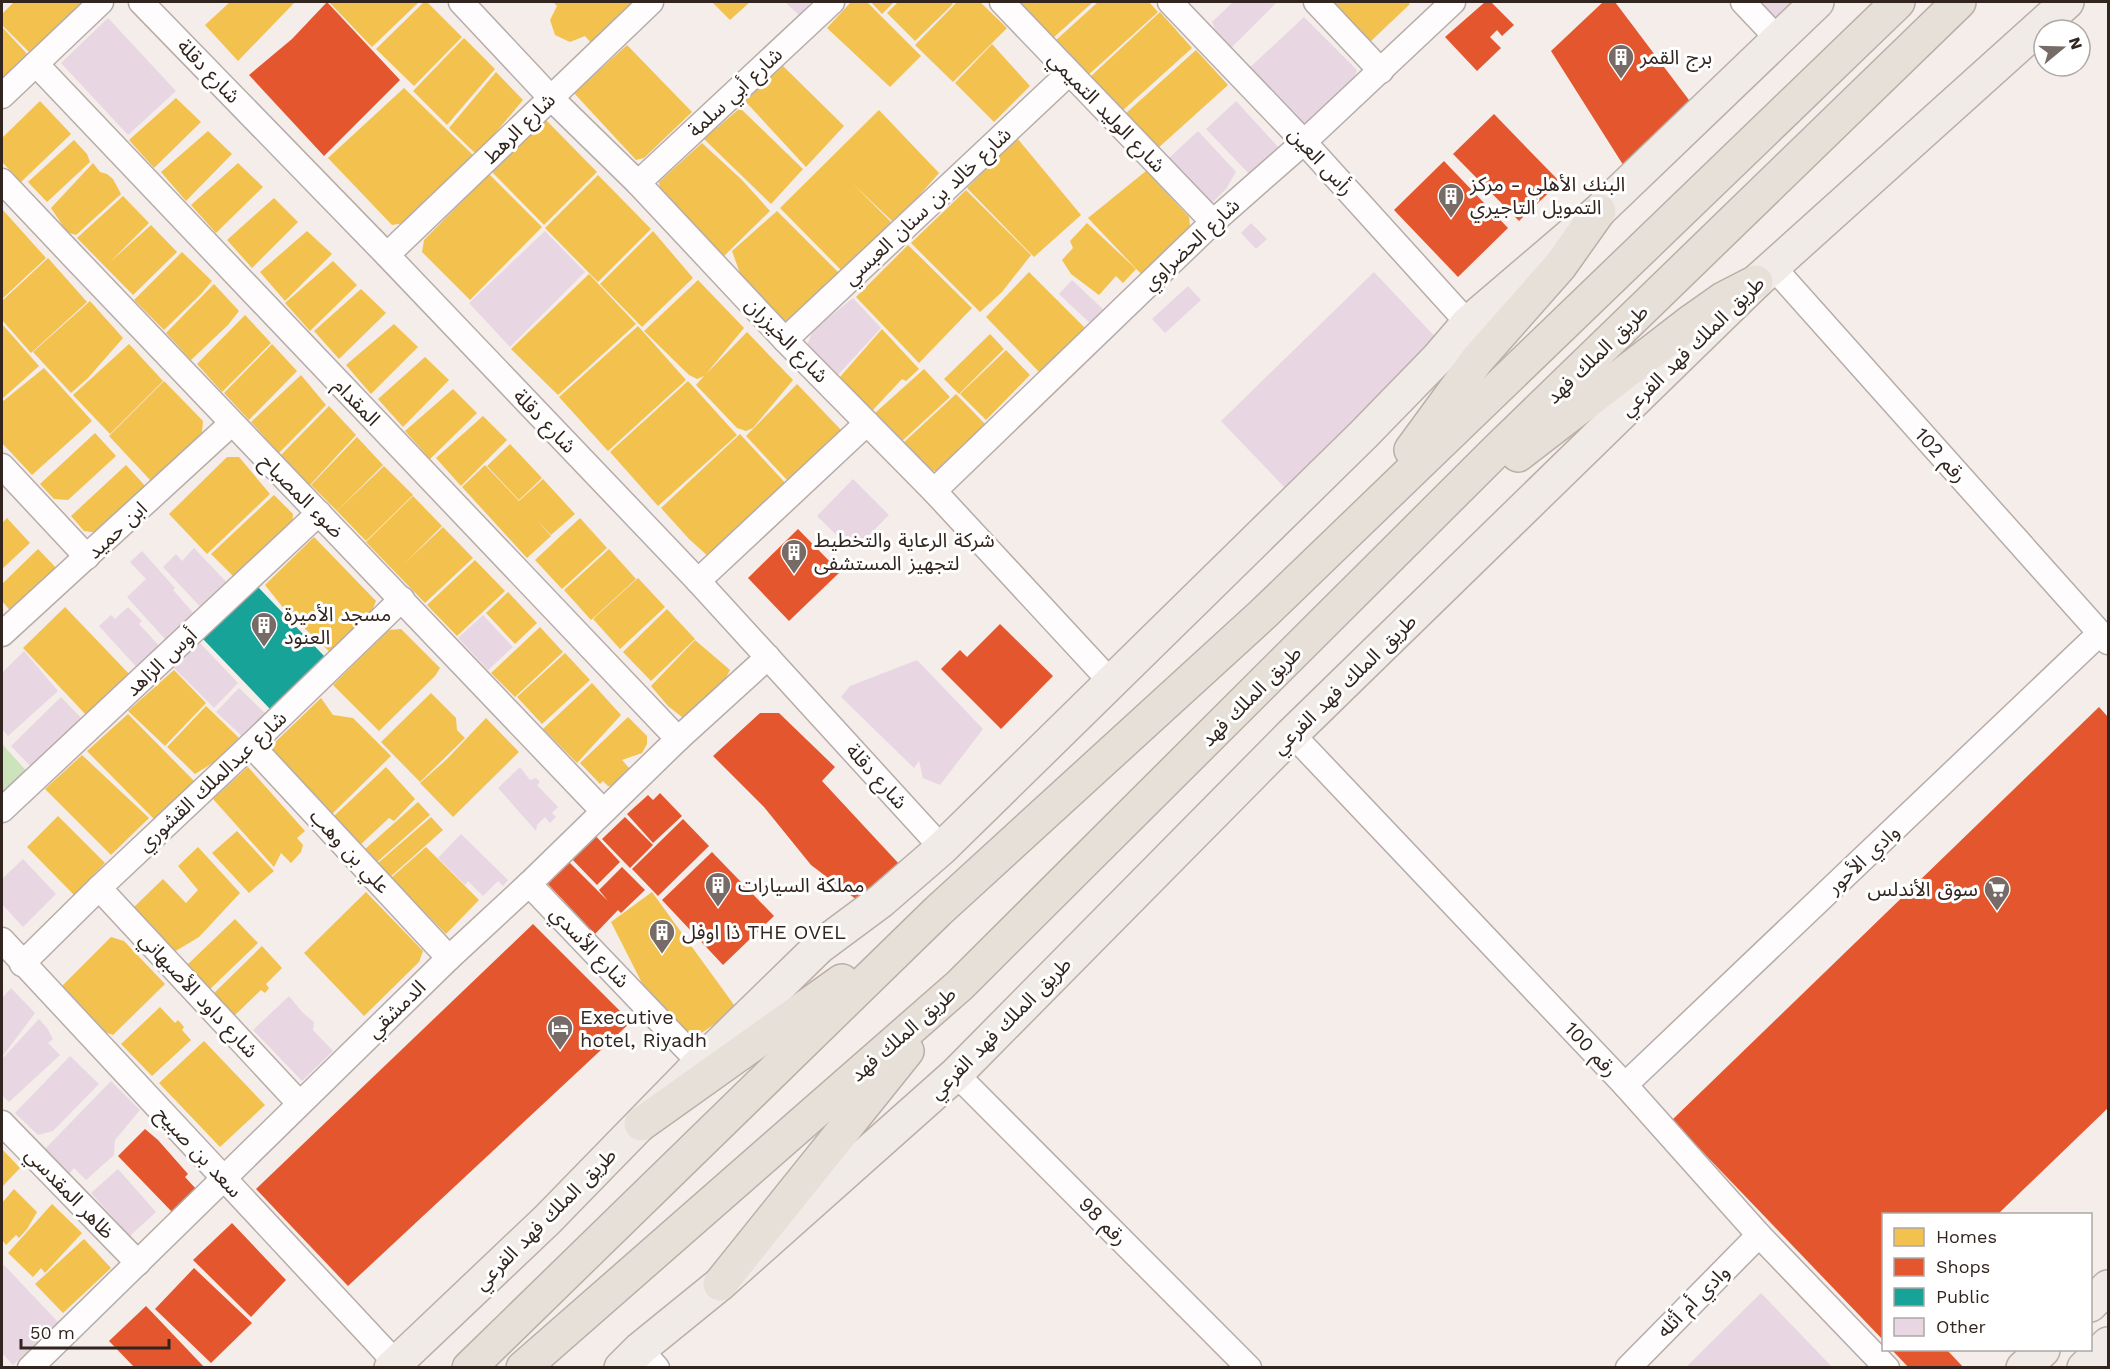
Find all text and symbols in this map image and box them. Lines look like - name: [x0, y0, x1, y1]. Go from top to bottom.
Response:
- north arrow: [2032, 18, 2092, 78]
- street label: شارع دقلة: [170, 34, 245, 110]
- text: N: [2065, 35, 2087, 52]
- street label: شارع أبي سلمة: [683, 42, 790, 144]
- building icon: برج القمر: [1606, 42, 1636, 80]
- place label: برج القمر: [1639, 45, 1712, 72]
- street label: شارع الوليد التميمي: [1041, 47, 1171, 180]
- street label: شارع الرهط: [478, 88, 562, 170]
- street label: شارع خالد بن سنان العبسي: [838, 122, 1018, 293]
- street label: رأس العين: [1283, 122, 1359, 200]
- place label: البنك الأهلي - مركز التمويل التاجيري: [1469, 172, 1625, 223]
- building icon: البنك الأهلي - مركز التمويل التاجيري: [1436, 181, 1466, 219]
- street label: شارع الحضراوي: [1138, 193, 1247, 298]
- street label: طريق الملك فهد الفرعي: [1615, 271, 1772, 424]
- street label: شارع الخيزران: [738, 292, 834, 390]
- street label: طريق الملك فهد: [1541, 299, 1654, 409]
- street label: المقدام: [327, 373, 385, 433]
- street label: شارع دقلة: [506, 384, 581, 460]
- street label: رقم 102: [1908, 423, 1972, 489]
- street label: ضوء المصباح: [253, 449, 349, 545]
- street label: ابن حميد: [82, 496, 152, 564]
- place label: شركة الرعاية والتخطيط لتجهيز المستشفى: [814, 528, 995, 575]
- building icon: شركة الرعاية والتخطيط لتجهيز المستشفى: [779, 537, 809, 575]
- place label: مسجد الأميرة العنود: [284, 602, 391, 649]
- street label: طريق الملك فهد الفرعي: [1267, 609, 1424, 762]
- building icon: مسجد الأميرة العنود: [249, 610, 279, 648]
- street label: أوس الزاهد: [120, 623, 202, 701]
- street label: طريق الملك فهد: [1196, 641, 1307, 752]
- street label: شارع عبدالملك القشوري: [133, 706, 294, 859]
- street label: شارع دقلة: [839, 738, 913, 816]
- street label: علي بن وهب: [302, 804, 395, 901]
- street label: وادي الأحور: [1821, 819, 1907, 902]
- building icon: مملكة السيارات: [703, 870, 733, 908]
- place label: مملكة السيارات: [738, 873, 864, 897]
- supermarket icon: سوق الأندلس: [1982, 874, 2012, 912]
- place label: سوق الأندلس: [1868, 877, 1978, 901]
- street label: شارع الأسدي: [543, 901, 635, 995]
- building icon: ذا اوفل THE OVEL: [647, 917, 677, 955]
- place label: ذا اوفل THE OVEL: [682, 920, 846, 944]
- street label: شارع داود الأصبهاني: [132, 927, 263, 1065]
- street label: طريق الملك فهد الفرعي: [924, 952, 1079, 1107]
- street label: الدمشقي: [362, 975, 433, 1046]
- street label: طريق الملك فهد: [845, 982, 961, 1087]
- place label: Executive hotel, Riyadh: [580, 1005, 707, 1052]
- hotel icon: Executive hotel, Riyadh: [545, 1013, 575, 1051]
- street label: رقم 100: [1557, 1017, 1622, 1084]
- street label: سعد بن صبيح: [149, 1101, 247, 1205]
- street label: ظاهر المقدسي: [18, 1142, 120, 1246]
- street label: طريق الملك فهد الفرعي: [469, 1143, 624, 1298]
- street label: رقم 98: [1072, 1192, 1132, 1252]
- legend: [1882, 1213, 2092, 1351]
- text: Homes: [1936, 1226, 1997, 1247]
- text: Shops: [1936, 1256, 1990, 1277]
- street label: وادي أم أثله: [1652, 1260, 1737, 1345]
- text: Public: [1936, 1286, 1990, 1307]
- scale bar: [21, 1312, 170, 1350]
- text: Other: [1936, 1316, 1986, 1337]
- text: 50 m: [30, 1322, 75, 1343]

